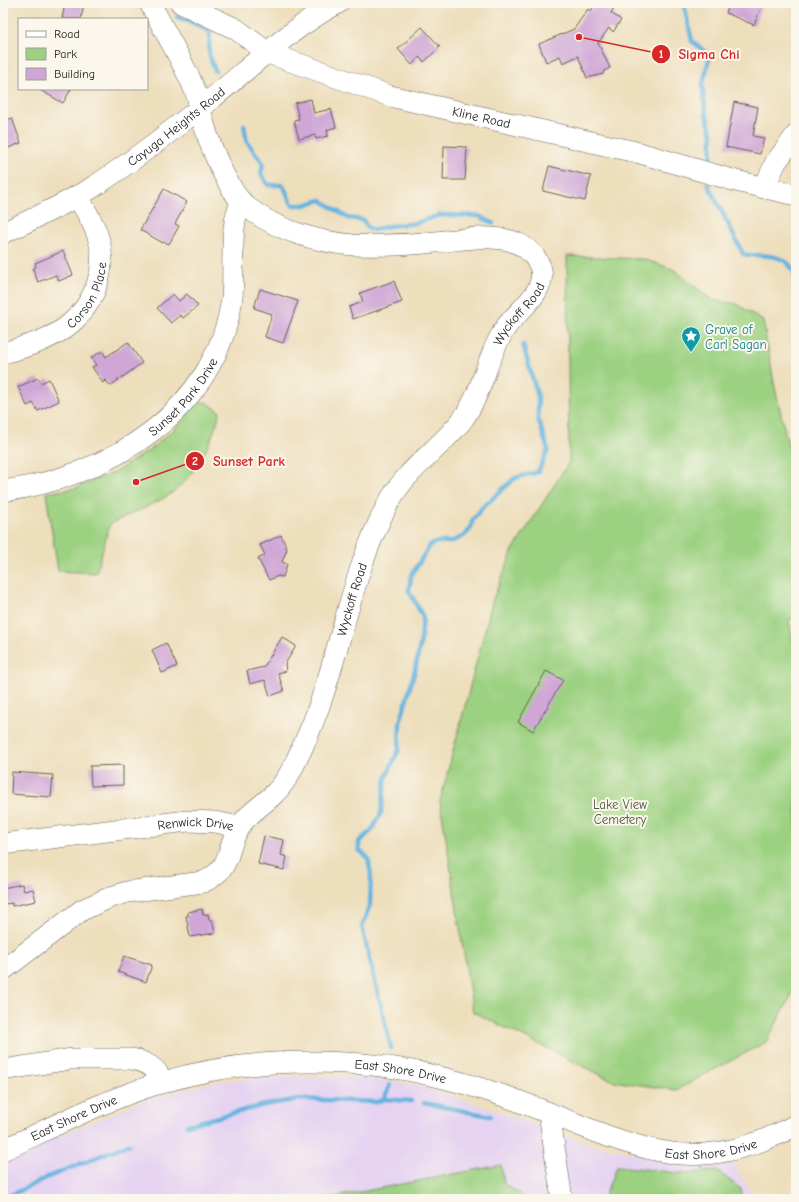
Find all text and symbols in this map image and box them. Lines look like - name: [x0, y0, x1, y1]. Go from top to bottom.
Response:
- legend: [18, 18, 148, 90]
- text: Road: [54, 27, 80, 41]
- callout: Sigma Chi: [651, 41, 748, 67]
- text: Sigma Chi: [678, 46, 740, 63]
- text: Park: [54, 47, 77, 61]
- text: 1: [659, 47, 664, 61]
- text: Building: [54, 67, 95, 81]
- street label: Cayuga Heights Road: [124, 84, 228, 169]
- street label: Kline Road: [451, 103, 512, 131]
- street label: Corson Place: [63, 261, 109, 331]
- street label: Wyckoff Road: [490, 280, 547, 348]
- place label: Grave of Carl Sagan: [705, 322, 767, 352]
- place icon: Grave of Carl Sagan: [680, 325, 702, 353]
- street label: Sunset Park Drive: [145, 355, 220, 439]
- callout: Sunset Park: [185, 448, 293, 474]
- text: Sunset Park: [213, 453, 285, 470]
- text: 2: [192, 454, 198, 468]
- street label: Wyckoff Road: [333, 561, 370, 638]
- park label: Lake View Cemetery: [593, 797, 647, 827]
- street label: Renwick Drive: [156, 813, 236, 833]
- street label: East Shore Drive: [354, 1056, 448, 1086]
- street label: East Shore Drive: [28, 1091, 120, 1143]
- street label: East Shore Drive: [664, 1135, 759, 1162]

